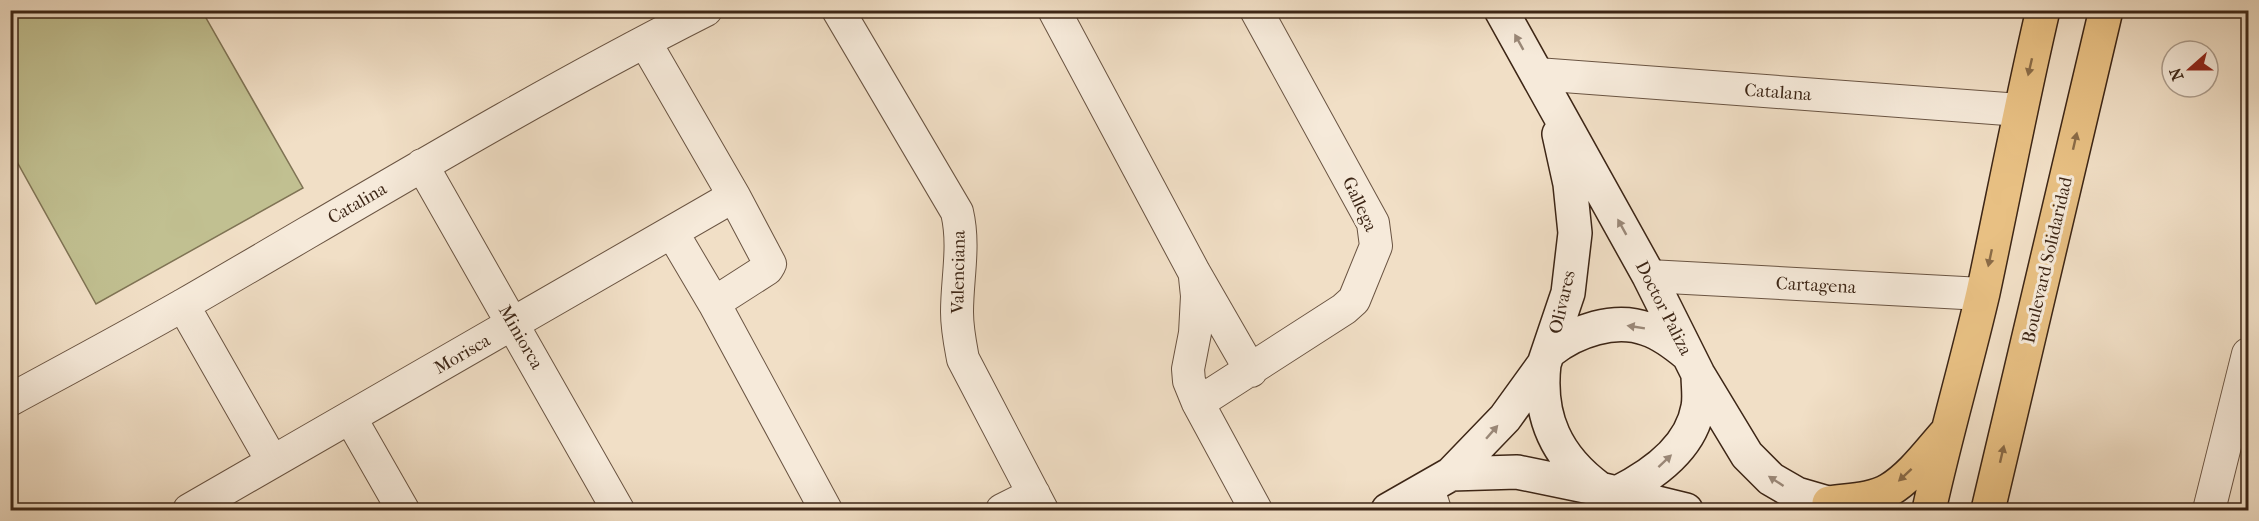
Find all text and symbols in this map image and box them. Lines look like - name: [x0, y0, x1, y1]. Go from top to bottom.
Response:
- one-way arrow: [1514, 34, 1524, 51]
- north arrow: [2160, 39, 2220, 99]
- one-way arrow: [2024, 58, 2034, 77]
- text: N: [2165, 64, 2188, 83]
- street label: Catalana: [1744, 80, 1813, 105]
- one-way arrow: [2071, 132, 2081, 150]
- street label: Gallega: [1338, 174, 1382, 235]
- street label: Boulevard Solidaridad: [2018, 175, 2077, 345]
- street label: Catalina: [324, 178, 391, 229]
- one-way arrow: [1617, 218, 1627, 235]
- street label: Valenciana: [947, 229, 970, 315]
- one-way arrow: [1984, 249, 1994, 268]
- street label: Doctor Paliza: [1631, 257, 1697, 360]
- street label: Olivares: [1545, 268, 1580, 336]
- street label: Cartagena: [1775, 273, 1857, 298]
- street label: Miniorca: [494, 302, 548, 374]
- one-way arrow: [1627, 322, 1646, 331]
- street label: Morisca: [431, 330, 495, 379]
- one-way arrow: [1485, 425, 1498, 440]
- one-way arrow: [1997, 444, 2007, 463]
- one-way arrow: [1657, 455, 1672, 468]
- one-way arrow: [1899, 468, 1913, 482]
- one-way arrow: [1768, 476, 1784, 487]

